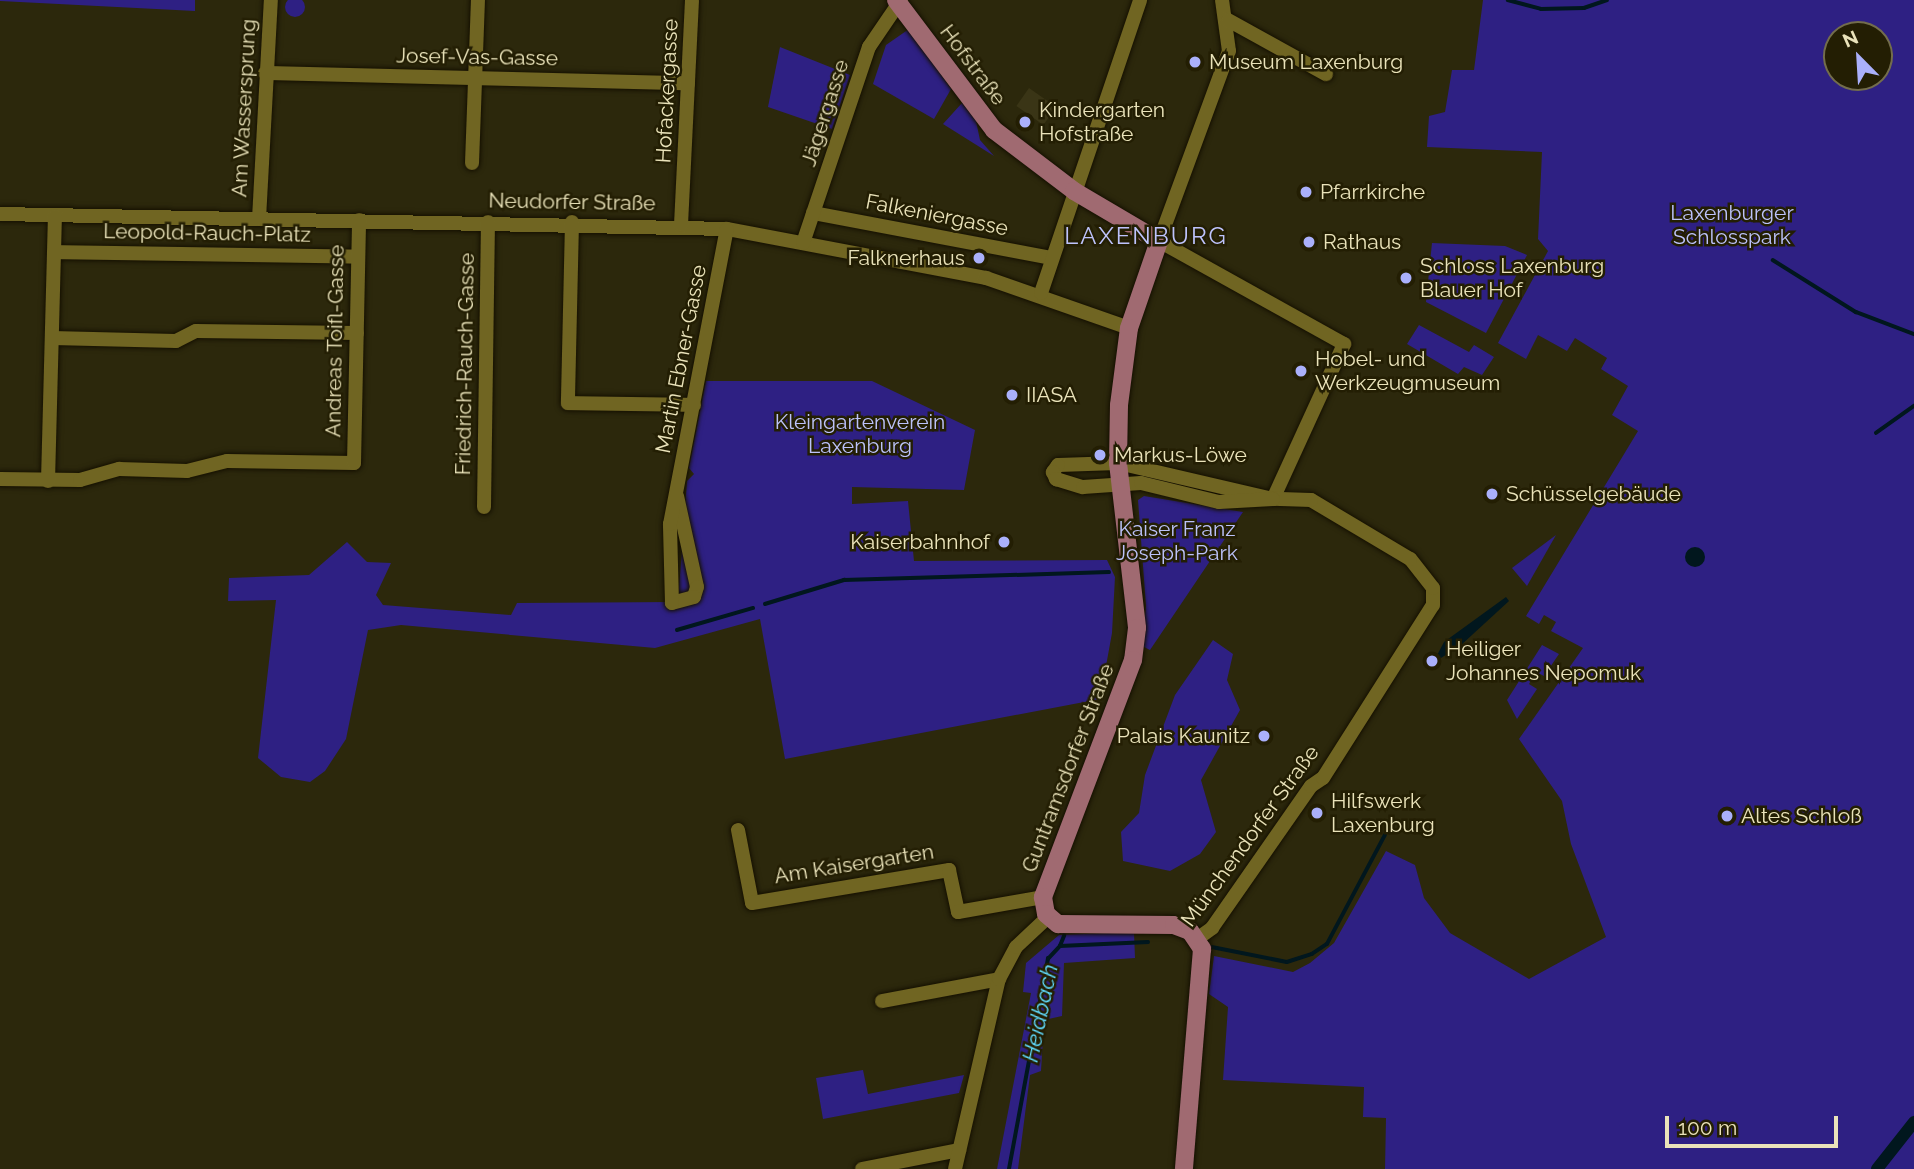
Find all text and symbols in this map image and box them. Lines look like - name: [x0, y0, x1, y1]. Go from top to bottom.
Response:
- street label: Am Wassersprung: [227, 18, 261, 198]
- street label: Hofackergasse: [651, 18, 683, 164]
- street label: Hofstraße: [935, 20, 1011, 110]
- north arrow: [1823, 21, 1893, 91]
- text: N: [1839, 26, 1861, 52]
- street label: Josef-Vas-Gasse: [396, 43, 558, 71]
- place label: Museum Laxenburg: [1209, 49, 1403, 75]
- marker: Museum Laxenburg: [1187, 54, 1203, 70]
- street label: Jägergasse: [796, 56, 854, 170]
- place label: Kindergarten Hofstraße: [1039, 97, 1165, 147]
- marker: Kindergarten Hofstraße: [1017, 114, 1033, 130]
- place label: Pfarrkirche: [1320, 179, 1425, 205]
- marker: Pfarrkirche: [1298, 184, 1314, 200]
- street label: Neudorfer Straße: [488, 188, 656, 216]
- street label: Falkeniergasse: [864, 189, 1010, 241]
- park label: Laxenburger Schlosspark: [1670, 200, 1794, 250]
- street label: Leopold-Rauch-Platz: [103, 219, 311, 247]
- district label: LAXENBURG: [1065, 222, 1227, 250]
- place label: Rathaus: [1323, 229, 1401, 255]
- marker: Rathaus: [1301, 234, 1317, 250]
- street label: Andreas Toifl-Gasse: [321, 244, 349, 438]
- place label: Falknerhaus: [847, 245, 965, 271]
- marker: Falknerhaus: [971, 250, 987, 266]
- street label: Friedrich-Rauch-Gasse: [450, 252, 480, 476]
- place label: Schloss Laxenburg Blauer Hof: [1420, 253, 1604, 303]
- street label: Martin Ebner-Gasse: [650, 263, 712, 455]
- marker: Schloss Laxenburg Blauer Hof: [1398, 270, 1414, 286]
- place label: Hobel- und Werkzeugmuseum: [1315, 346, 1500, 396]
- marker: Hobel- und Werkzeugmuseum: [1293, 363, 1309, 379]
- place label: IIASA: [1026, 382, 1077, 408]
- marker: IIASA: [1004, 387, 1020, 403]
- park label: Kleingartenverein Laxenburg: [775, 409, 945, 459]
- place label: Markus-Löwe: [1114, 442, 1247, 468]
- marker: Markus-Löwe: [1092, 447, 1108, 463]
- place label: Schüsselgebäude: [1506, 481, 1681, 507]
- marker: Schüsselgebäude: [1484, 486, 1500, 502]
- park label: Kaiser Franz Joseph-Park: [1116, 516, 1238, 566]
- place label: Kaiserbahnhof: [850, 529, 990, 555]
- marker: Kaiserbahnhof: [996, 534, 1012, 550]
- place label: Heiliger Johannes Nepomuk: [1446, 636, 1641, 686]
- marker: Heiliger Johannes Nepomuk: [1424, 653, 1440, 669]
- street label: Guntramsdorfer Straße: [1017, 660, 1119, 876]
- place label: Palais Kaunitz: [1117, 723, 1250, 749]
- marker: Palais Kaunitz: [1256, 728, 1272, 744]
- street label: Münchendorfer Straße: [1176, 740, 1324, 932]
- place label: Hilfswerk Laxenburg: [1331, 788, 1435, 838]
- place label: Altes Schloß: [1741, 803, 1862, 829]
- marker: Hilfswerk Laxenburg: [1309, 805, 1325, 821]
- marker: Altes Schloß: [1719, 808, 1735, 824]
- street label: Am Kaisergarten: [772, 839, 936, 889]
- water label: Heidbach: [1016, 962, 1064, 1064]
- scale bar: [1669, 1102, 1842, 1146]
- text: 100 m: [1678, 1115, 1737, 1140]

